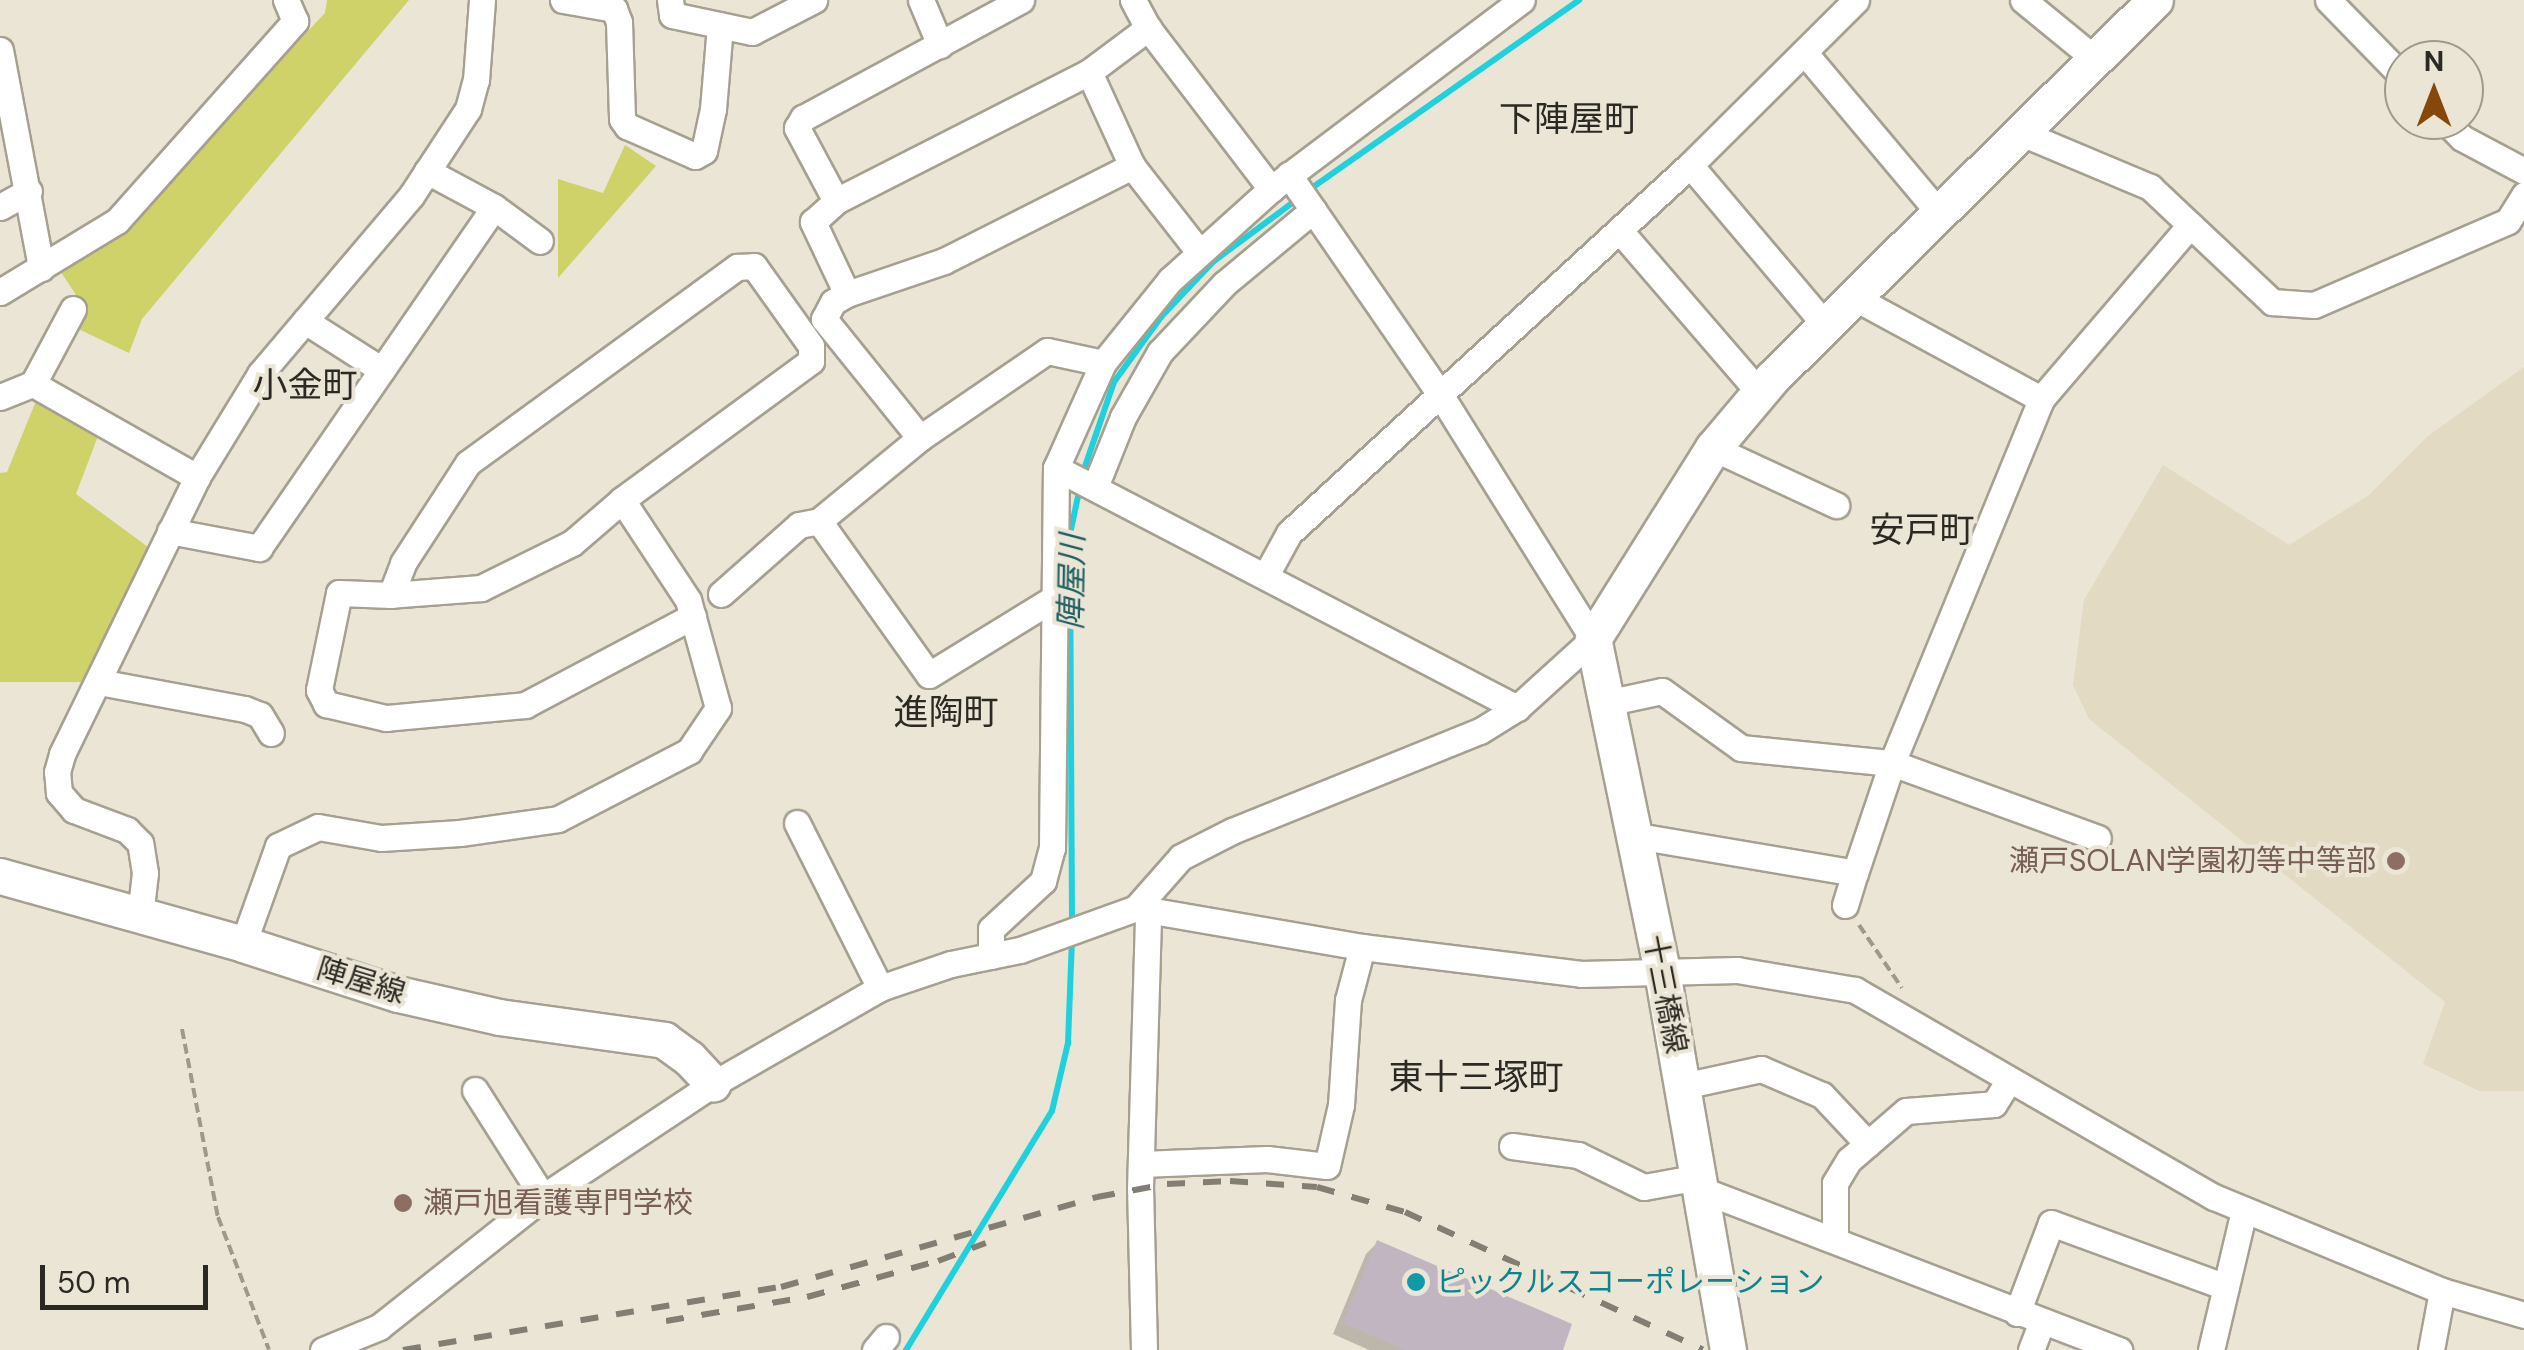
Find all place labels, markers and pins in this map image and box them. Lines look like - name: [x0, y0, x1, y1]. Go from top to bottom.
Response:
- place label: 瀬戸SOLAN学園初等中等部: [2009, 843, 2376, 879]
- marker: 瀬戸SOLAN学園初等中等部: [2385, 850, 2407, 872]
- place label: 瀬戸旭看護専門学校: [423, 1185, 693, 1221]
- marker: 瀬戸旭看護専門学校: [392, 1192, 414, 1214]
- place label: ピックルスコーポレーション: [1436, 1264, 1826, 1300]
- marker: ピックルスコーポレーション: [1405, 1271, 1427, 1293]

